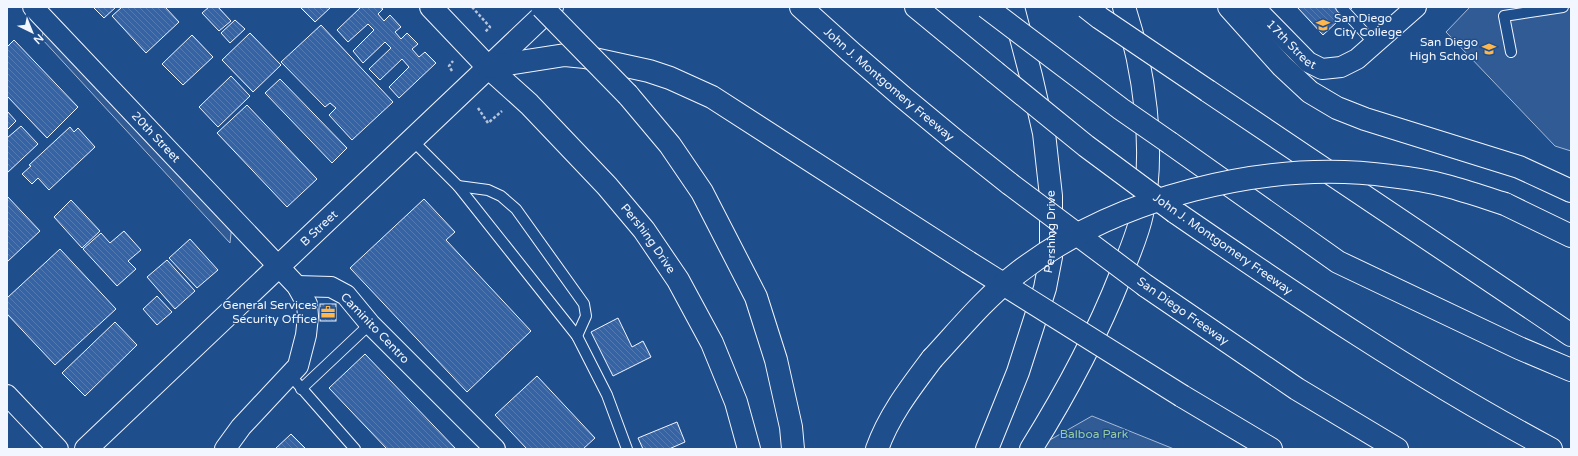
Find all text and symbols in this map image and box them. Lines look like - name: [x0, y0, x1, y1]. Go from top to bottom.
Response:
- place label: San Diego City College: [1334, 11, 1402, 39]
- north arrow: [12, 12, 52, 52]
- street label: 17th Street: [1264, 17, 1319, 72]
- school or university icon: San Diego City College: [1315, 17, 1331, 33]
- street label: John J. Montgomery Freeway: [821, 24, 957, 144]
- text: N: [31, 31, 46, 47]
- place label: San Diego High School: [1409, 35, 1478, 63]
- school or university icon: San Diego High School: [1481, 41, 1497, 57]
- street label: 20th Street: [129, 109, 184, 166]
- street label: Pershing Drive: [1041, 189, 1058, 274]
- street label: John J. Montgomery Freeway: [1151, 190, 1296, 298]
- street label: Pershing Drive: [618, 201, 678, 276]
- street label: B Street: [297, 207, 341, 249]
- street label: San Diego Freeway: [1134, 274, 1232, 348]
- street label: Caminito Centro: [338, 290, 412, 366]
- place label: General Services Security Office: [223, 298, 317, 326]
- office icon: General Services Security Office: [320, 304, 336, 320]
- park label: Balboa Park: [1060, 427, 1129, 441]

